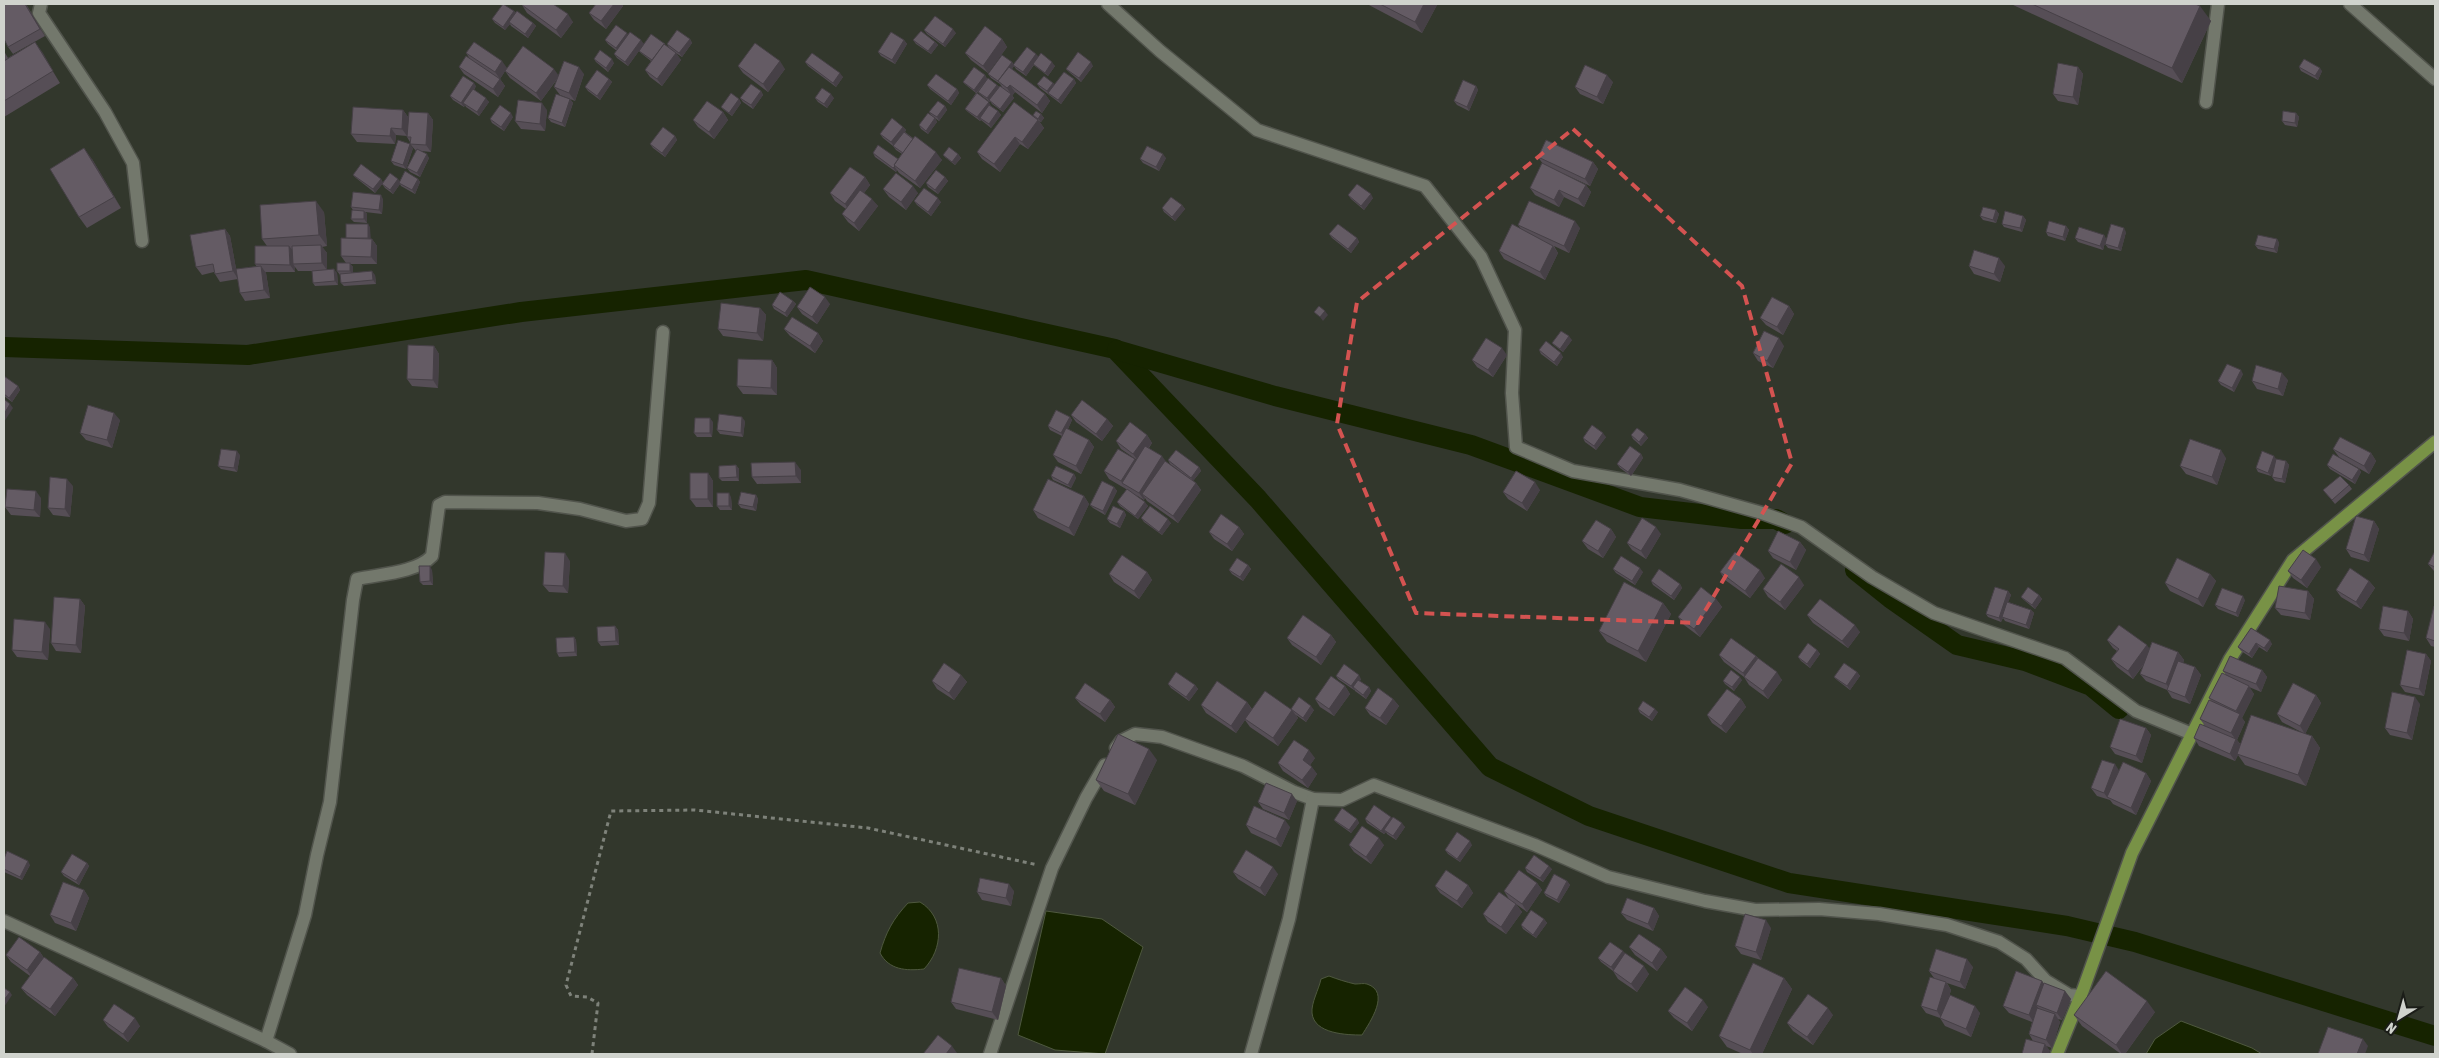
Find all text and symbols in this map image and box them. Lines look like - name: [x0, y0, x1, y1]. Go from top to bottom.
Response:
- north arrow: [2374, 993, 2424, 1043]
- text: N: [2383, 1020, 2399, 1037]

